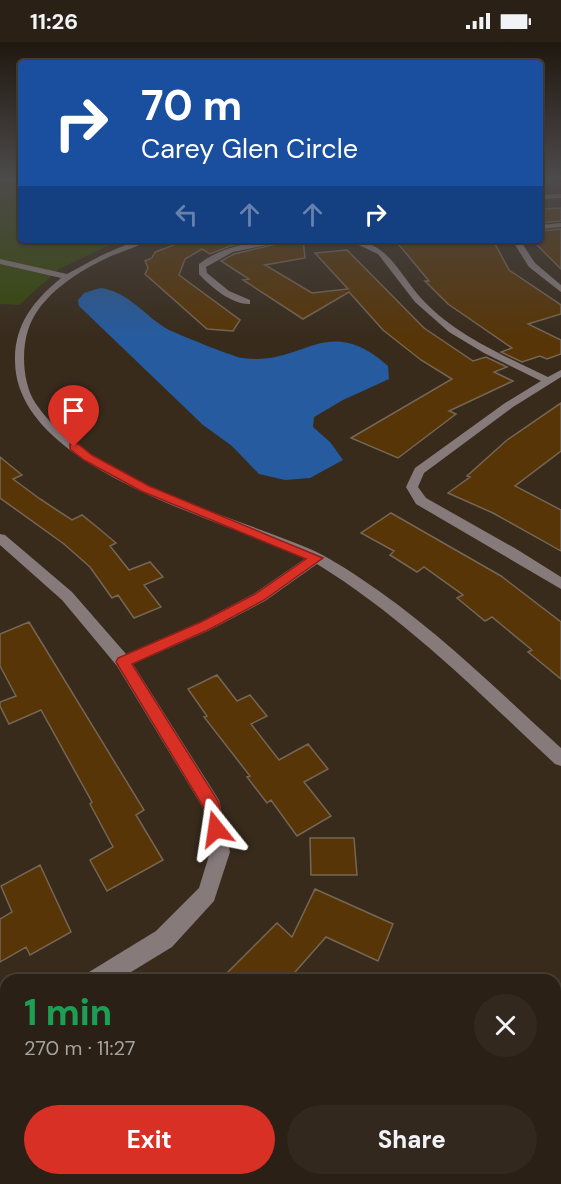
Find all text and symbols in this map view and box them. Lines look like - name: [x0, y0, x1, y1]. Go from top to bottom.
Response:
- text: 11:26: [30, 7, 78, 36]
- text: 70 m: [141, 78, 242, 133]
- icon: right: [42, 84, 120, 162]
- text: Carey Glen Circle: [141, 131, 358, 166]
- icon: left: [170, 198, 203, 231]
- icon: ahead: [233, 198, 266, 231]
- icon: ahead: [296, 198, 329, 231]
- icon: right: [359, 198, 392, 231]
- pin: [48, 385, 99, 447]
- icon: arrive: [57, 394, 90, 427]
- position arrow: [184, 797, 248, 861]
- text: 1 min: [24, 989, 112, 1036]
- button: close: [474, 994, 537, 1057]
- text: 270 m · 11:27: [24, 1035, 135, 1061]
- button: Exit: [24, 1105, 275, 1174]
- button: Share: [287, 1105, 537, 1174]

